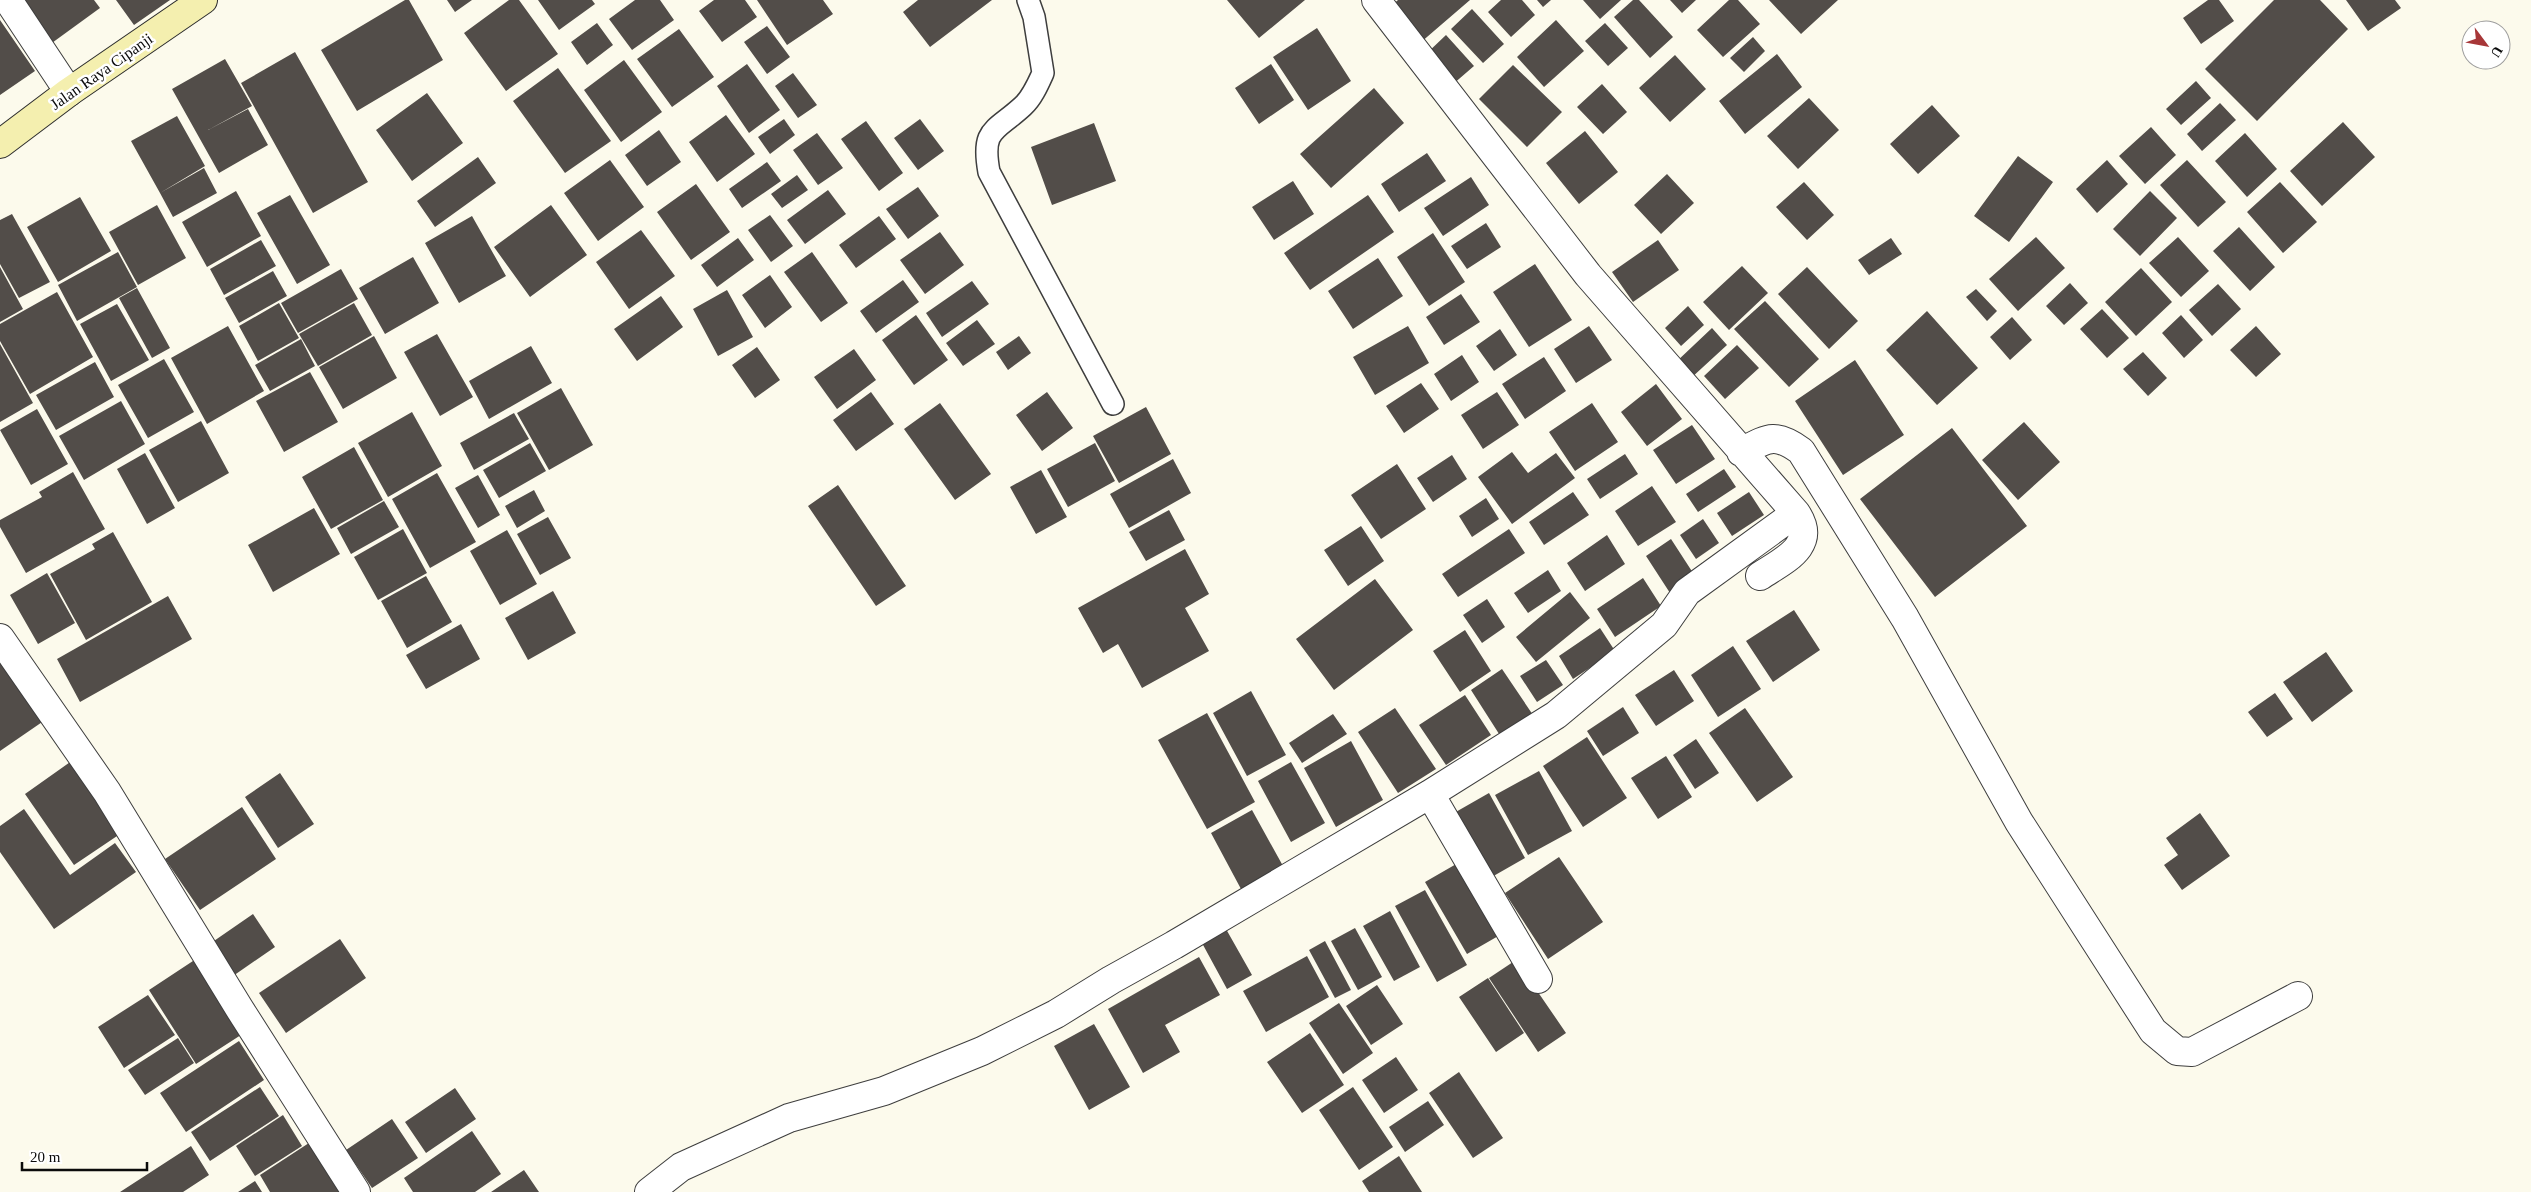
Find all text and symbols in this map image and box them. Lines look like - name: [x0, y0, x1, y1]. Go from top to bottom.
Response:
- north arrow: [2461, 20, 2511, 70]
- street label: Jalan Raya Cipanji: [47, 29, 157, 114]
- text: U: [2488, 43, 2506, 60]
- scale bar: [22, 1140, 148, 1172]
- text: 20 m: [30, 1149, 61, 1165]

